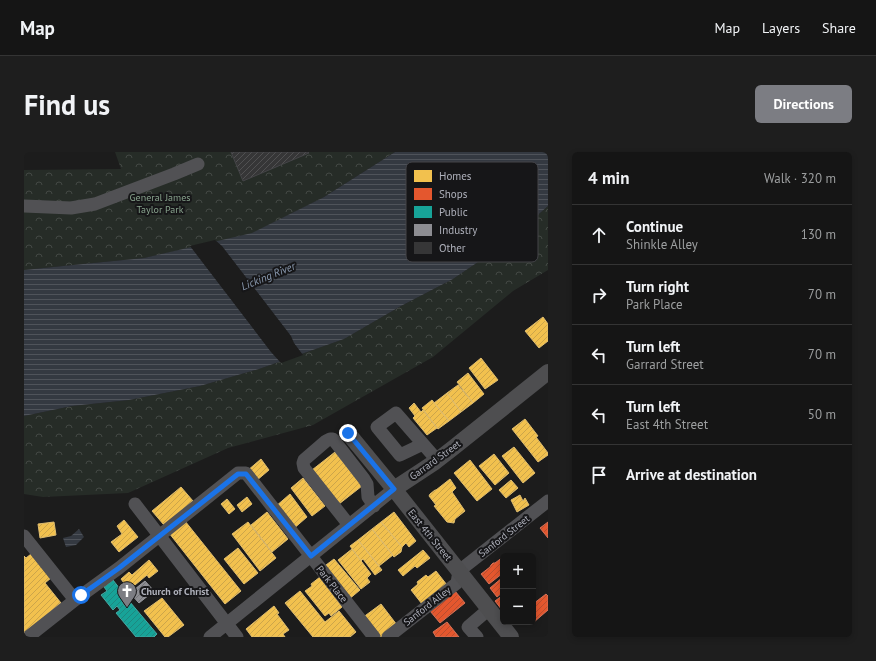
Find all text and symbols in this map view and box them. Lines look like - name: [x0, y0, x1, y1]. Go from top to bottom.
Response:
- text: Map: [20, 16, 55, 40]
- text: Map: [714, 19, 740, 37]
- text: Layers: [762, 19, 800, 37]
- text: Share: [822, 19, 856, 37]
- button: Directions: [755, 85, 852, 123]
- text: Find us: [24, 86, 110, 123]
- legend: [406, 162, 538, 262]
- text: 4 min: [588, 167, 629, 189]
- text: Homes: [439, 169, 472, 183]
- text: Walk · 320 m: [764, 170, 836, 187]
- text: Shops: [439, 187, 468, 201]
- park label: General James Taylor Park: [130, 191, 190, 216]
- text: Public: [439, 205, 468, 219]
- text: Continue: [626, 217, 683, 236]
- text: Industry: [439, 223, 478, 237]
- icon: ahead: [588, 224, 610, 246]
- text: 130 m: [801, 226, 836, 243]
- text: Shinkle Alley: [626, 236, 698, 253]
- text: Other: [439, 241, 466, 255]
- water label: Licking River: [239, 258, 298, 293]
- text: Turn right: [626, 277, 689, 296]
- icon: right: [588, 284, 610, 306]
- text: 70 m: [808, 286, 836, 303]
- text: Park Place: [626, 296, 683, 313]
- text: Turn left: [626, 337, 680, 356]
- icon: left: [588, 344, 610, 366]
- text: 70 m: [808, 346, 836, 363]
- text: Garrard Street: [626, 356, 704, 373]
- text: Turn left: [626, 397, 680, 416]
- icon: left: [588, 404, 610, 426]
- text: 50 m: [808, 406, 836, 423]
- text: East 4th Street: [626, 416, 708, 433]
- route end: [339, 424, 357, 442]
- street label: Garrard Street: [407, 437, 464, 483]
- icon: arrive: [588, 464, 610, 486]
- text: Arrive at destination: [626, 465, 757, 484]
- street label: East 4th Street: [405, 506, 455, 564]
- street label: Sanford Street: [476, 512, 533, 560]
- map controls: [500, 553, 536, 625]
- button: +: [500, 553, 536, 589]
- street label: Park Place: [313, 563, 351, 605]
- church icon: Church of Christ: [116, 580, 138, 608]
- street label: Sanford Alley: [401, 583, 454, 629]
- place label: Church of Christ: [141, 585, 210, 598]
- route start: [72, 586, 90, 604]
- button: −: [500, 589, 536, 625]

